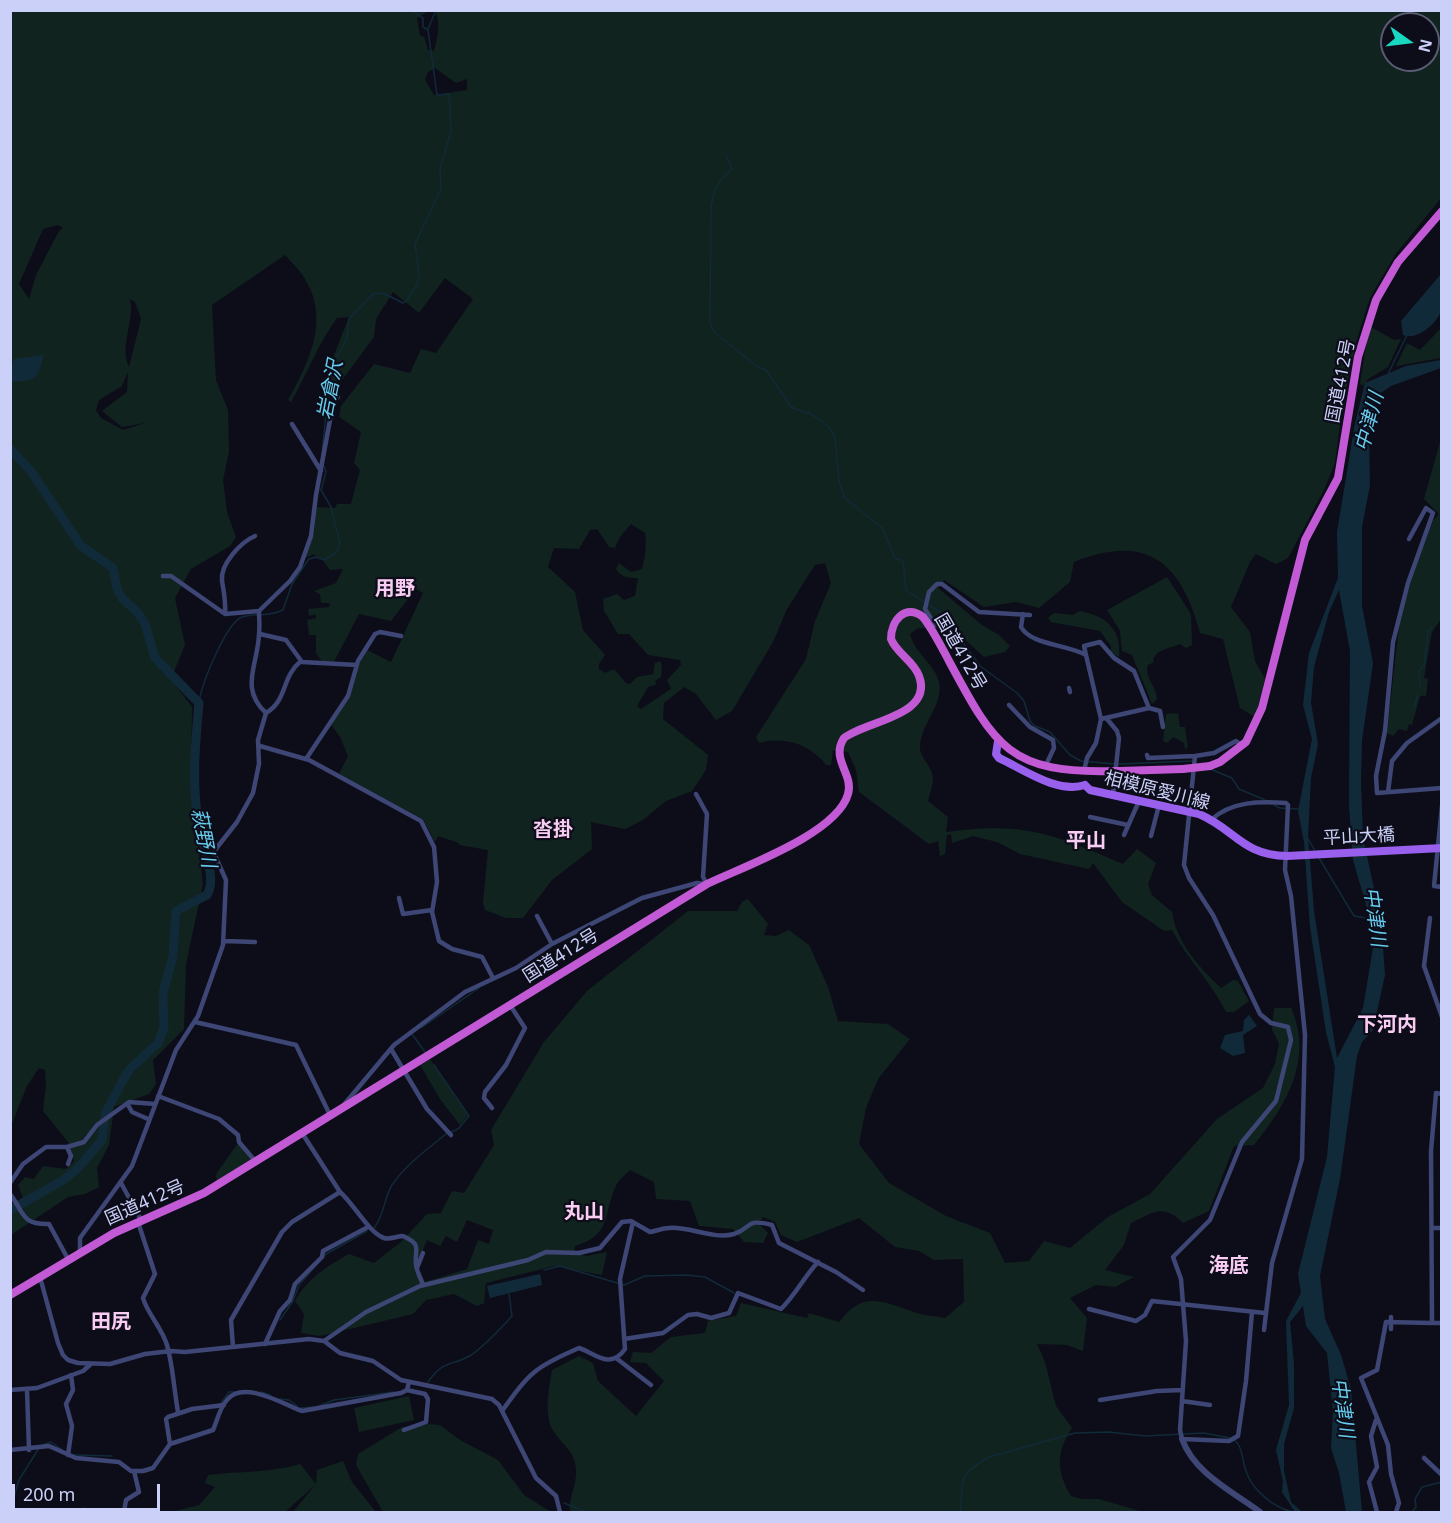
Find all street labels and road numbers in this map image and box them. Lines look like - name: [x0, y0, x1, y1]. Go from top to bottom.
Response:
- street label: 国道412号: [1322, 337, 1360, 425]
- street label: 国道412号: [929, 610, 991, 694]
- street label: 相模原愛川線: [1102, 767, 1212, 815]
- street label: 平山大橋: [1322, 824, 1396, 850]
- street label: 国道412号: [519, 924, 603, 988]
- street label: 国道412号: [102, 1176, 188, 1230]

